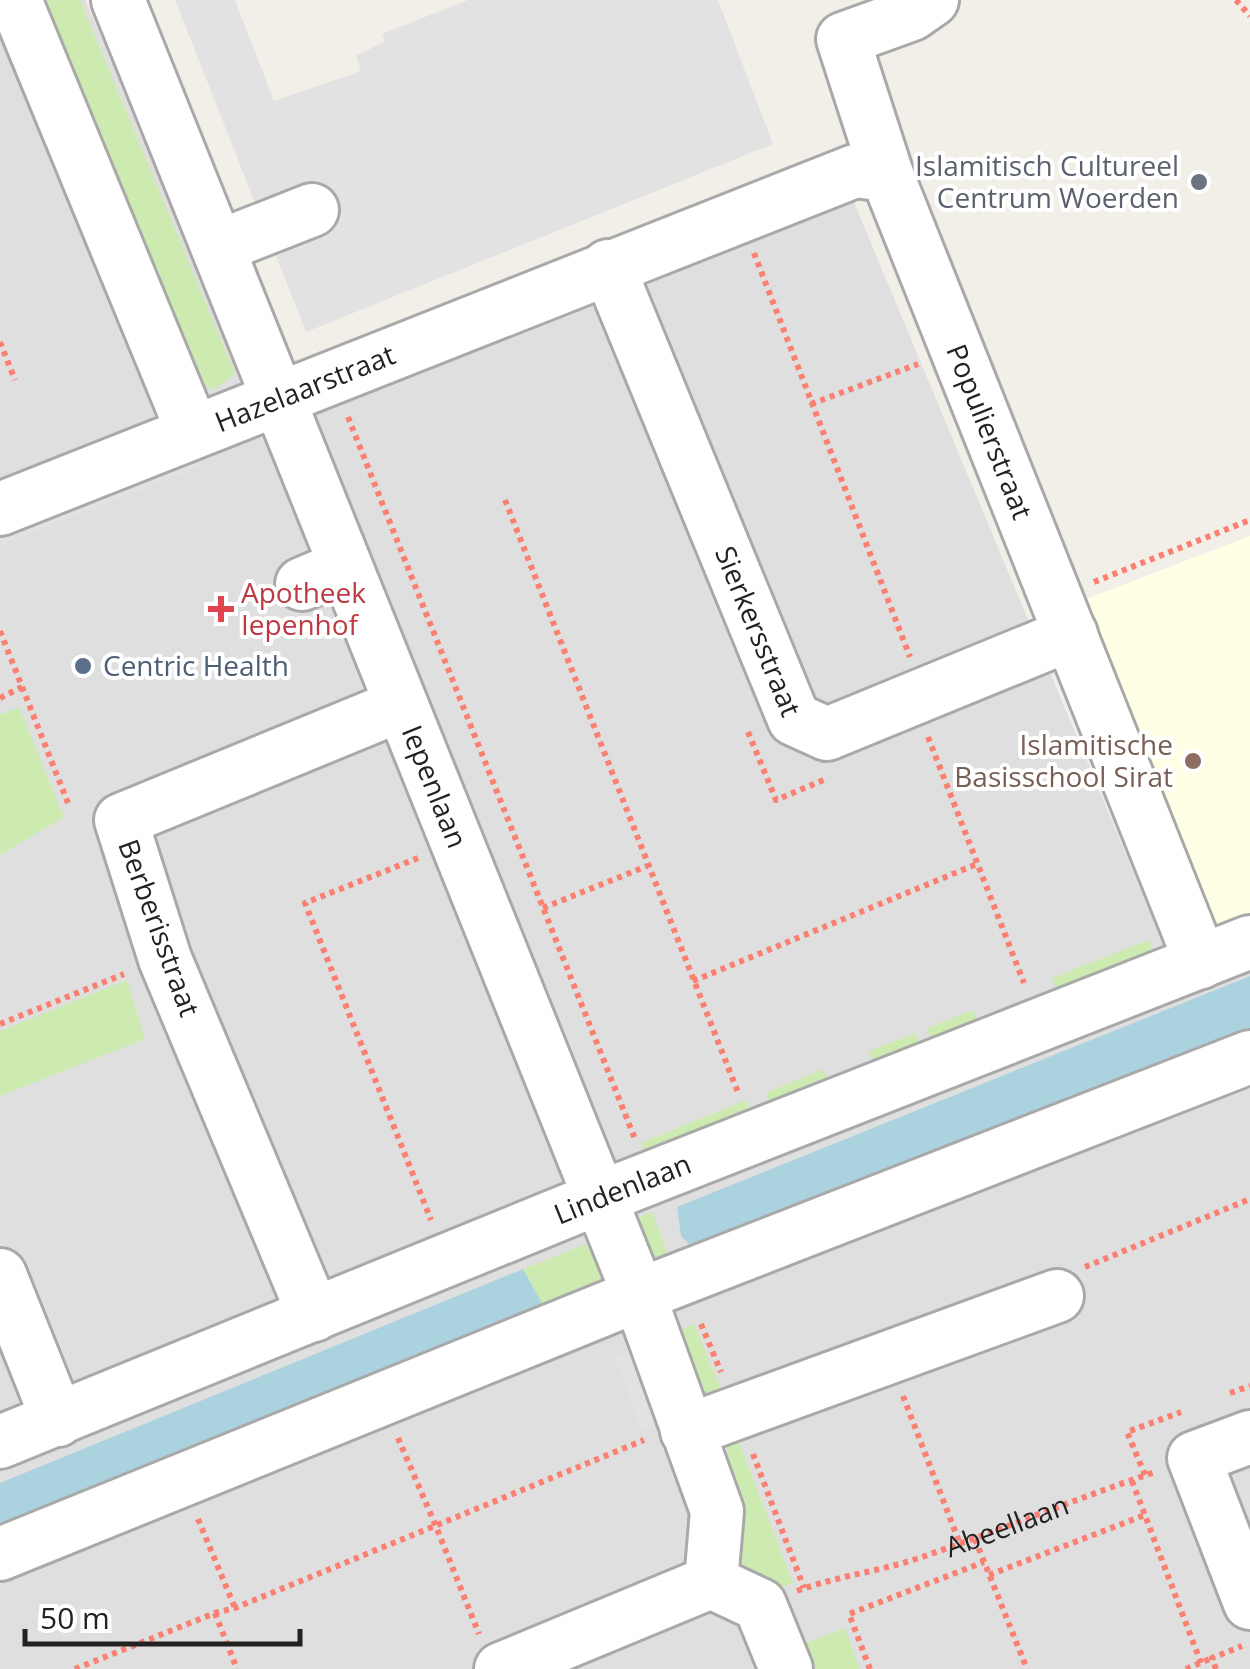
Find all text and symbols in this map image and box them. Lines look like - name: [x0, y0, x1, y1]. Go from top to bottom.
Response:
- place label: Islamitisch Cultureel Centrum Woerden: [915, 146, 1179, 216]
- marker: Islamitisch Cultureel Centrum Woerden: [1188, 171, 1210, 193]
- street label: Hazelaarstraat: [209, 335, 400, 440]
- street label: Populierstraat: [938, 338, 1042, 524]
- street label: Sierkersstraat: [707, 540, 811, 722]
- place label: Apotheek Iepenhof: [241, 573, 366, 643]
- marker: Apotheek Iepenhof: [210, 598, 232, 620]
- place label: Centric Health: [103, 646, 289, 684]
- marker: Centric Health: [72, 655, 94, 677]
- street label: Iepenlaan: [394, 719, 477, 853]
- place label: Islamitische Basisschool Sirat: [954, 725, 1173, 795]
- marker: Islamitische Basisschool Sirat: [1182, 750, 1204, 772]
- street label: Berberisstraat: [110, 834, 210, 1021]
- street label: Lindenlaan: [548, 1144, 696, 1232]
- street label: Abeellaan: [940, 1485, 1074, 1565]
- scale bar: [25, 1584, 300, 1646]
- text: 50 m: [40, 1597, 110, 1638]

